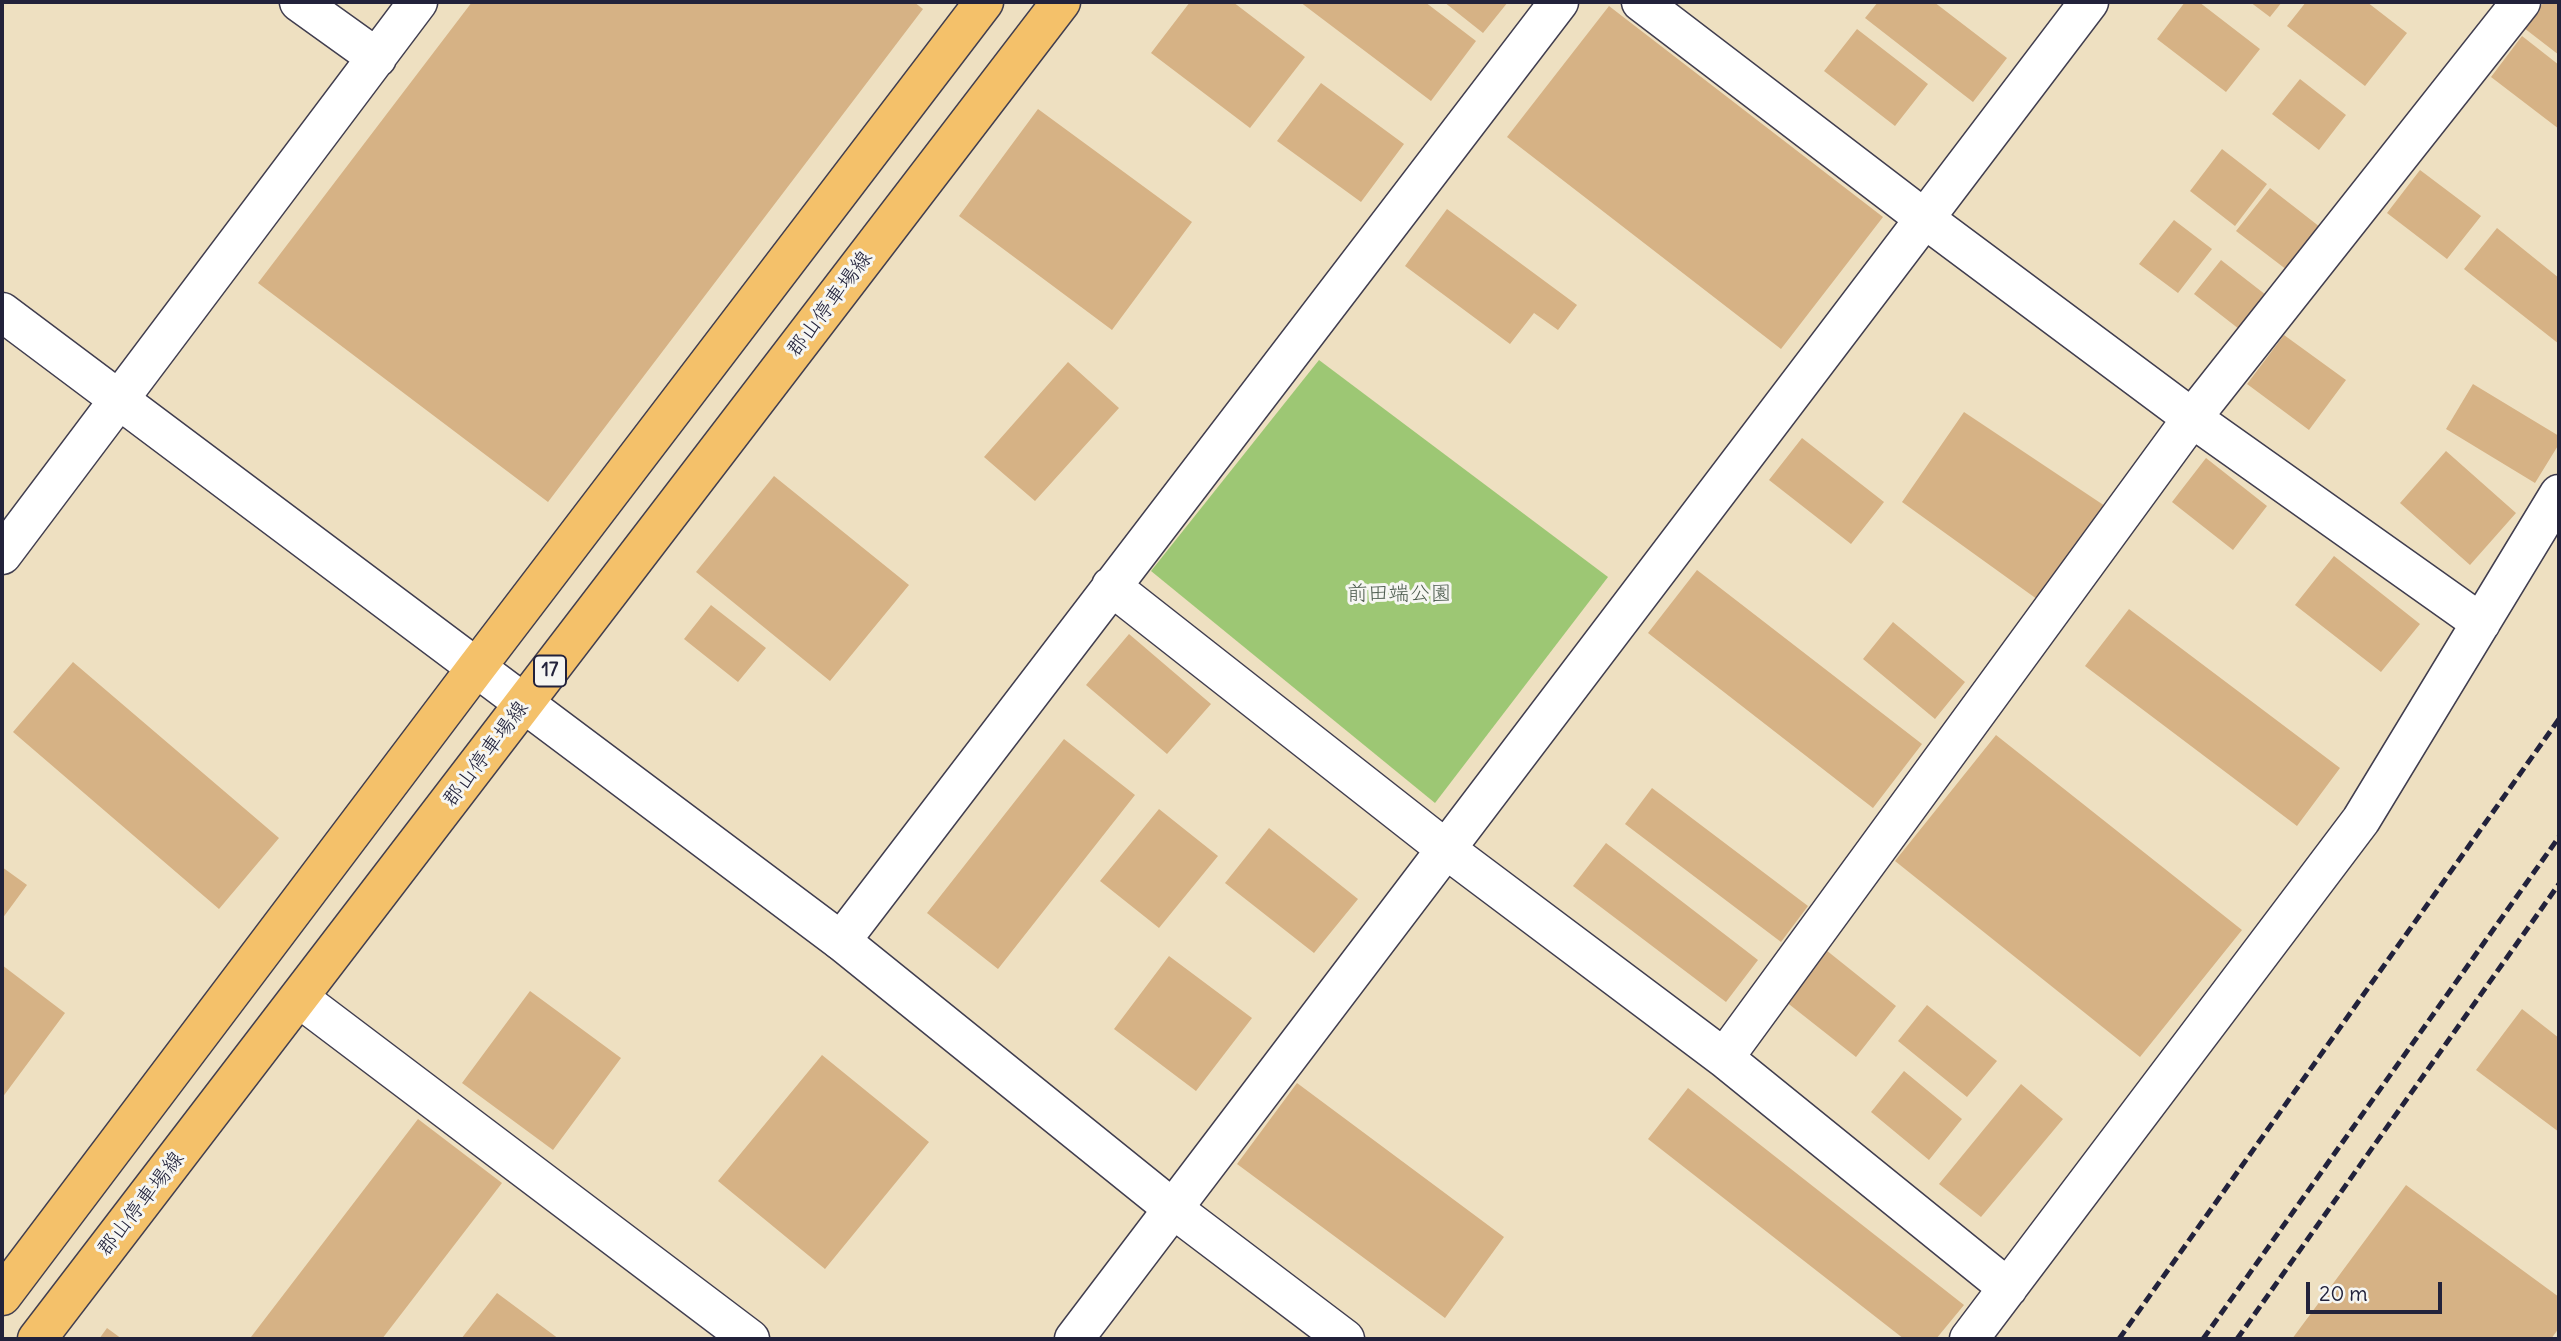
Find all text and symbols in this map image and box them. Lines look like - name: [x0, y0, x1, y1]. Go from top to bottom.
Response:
- street label: 郡山停車場線: [782, 246, 878, 362]
- park label: 前田端公園: [1347, 581, 1451, 607]
- road number: 17: [534, 656, 566, 686]
- street label: 郡山停車場線: [438, 696, 534, 812]
- street label: 郡山停車場線: [92, 1147, 190, 1261]
- scale bar: [2309, 1268, 2446, 1312]
- text: 20 m: [2319, 1280, 2368, 1307]

